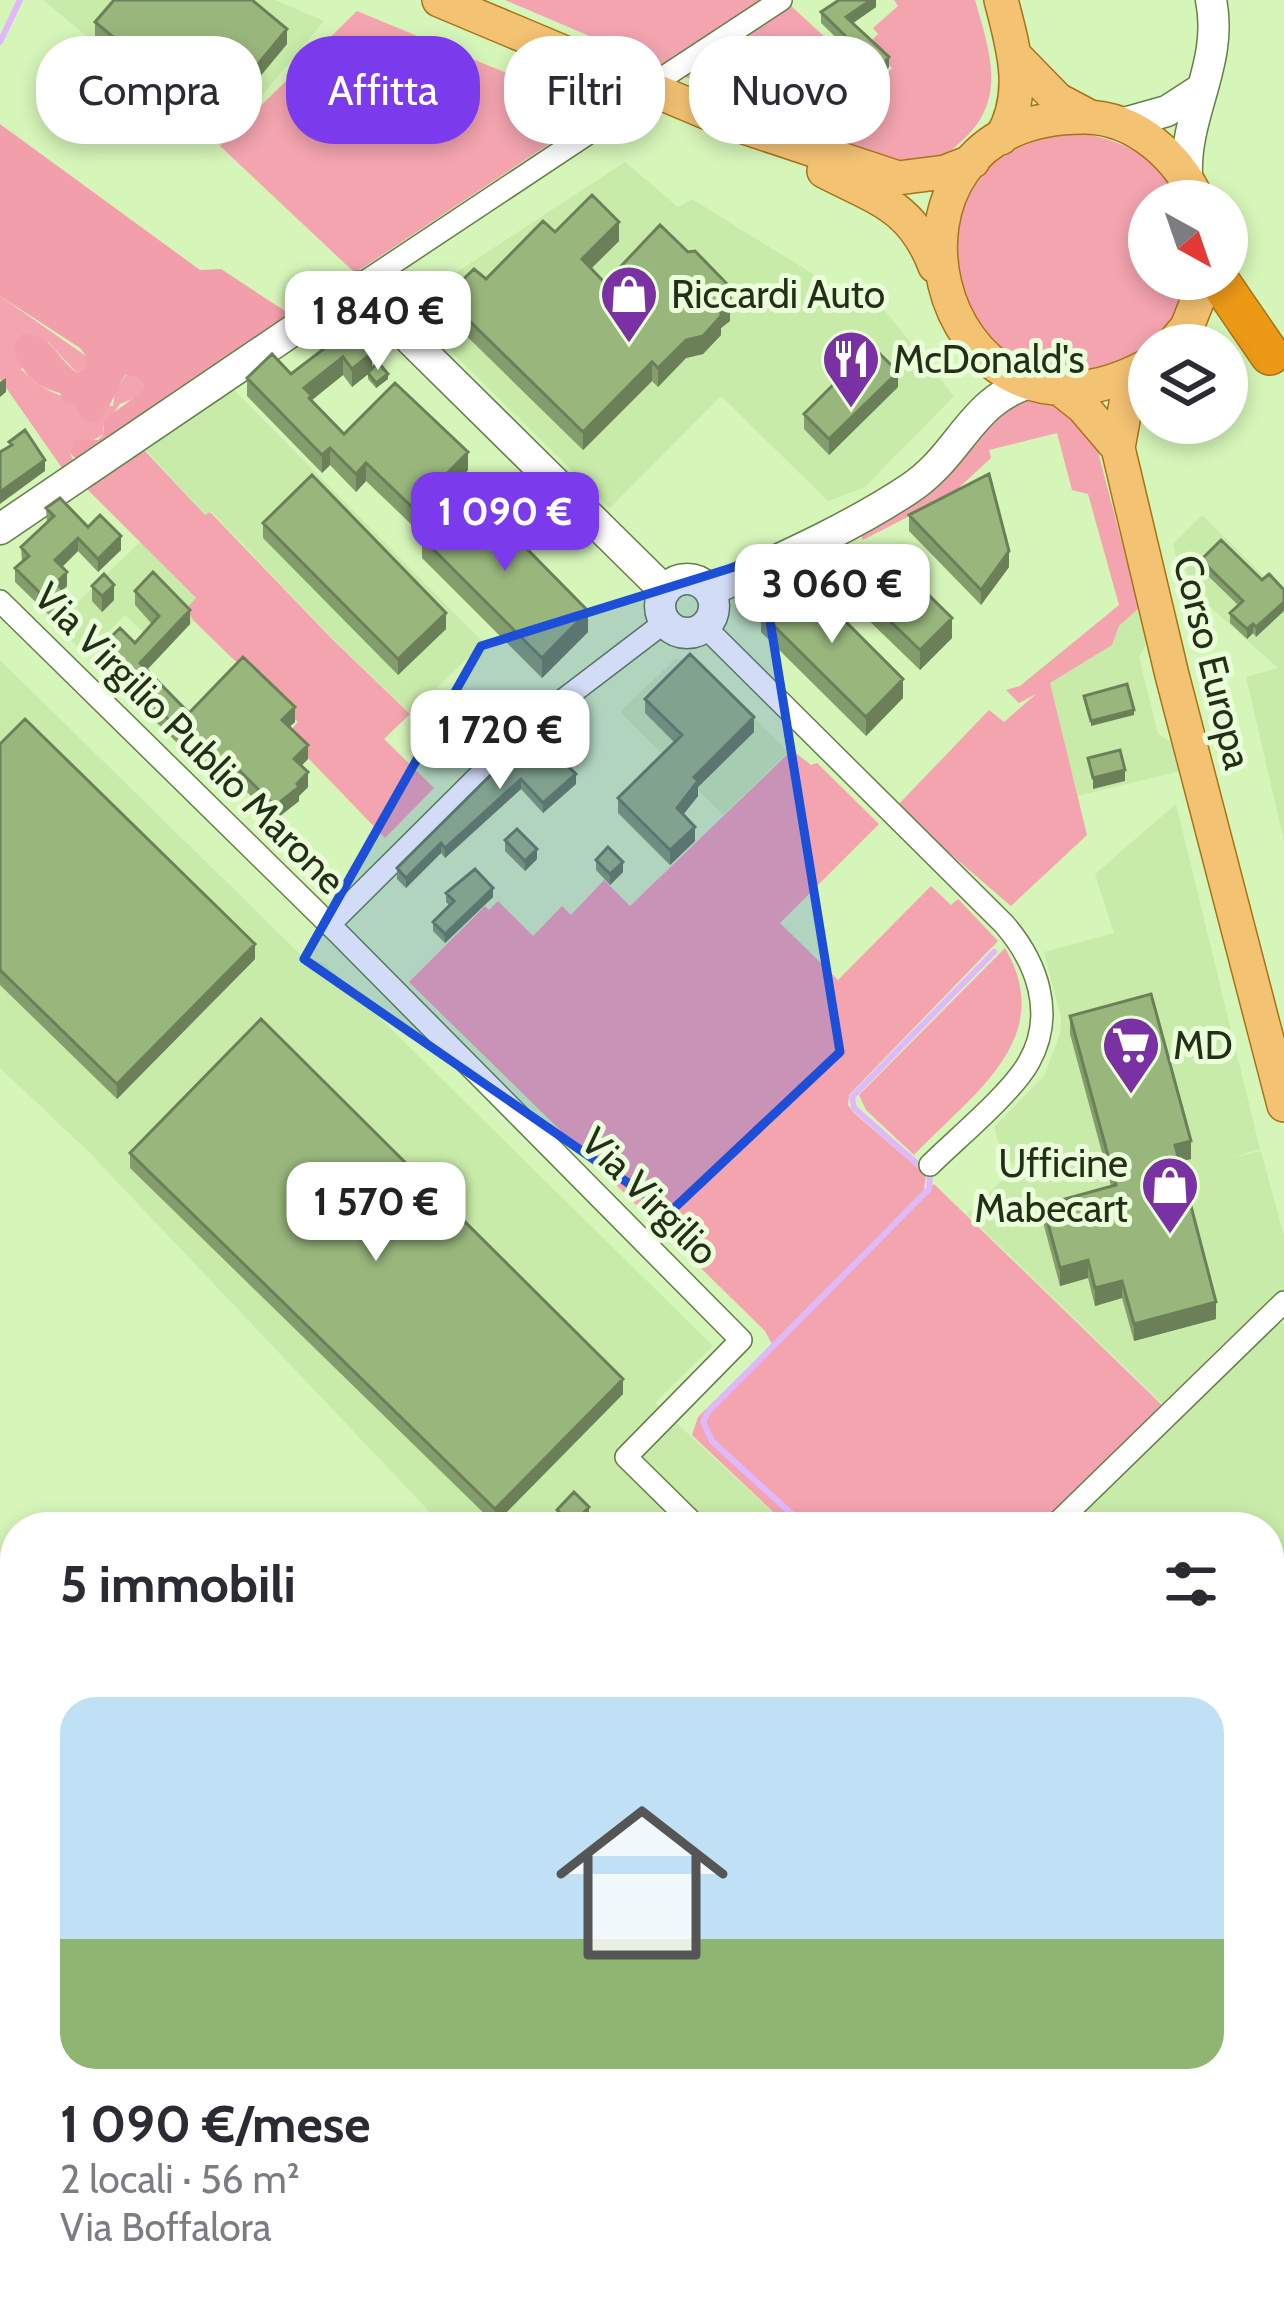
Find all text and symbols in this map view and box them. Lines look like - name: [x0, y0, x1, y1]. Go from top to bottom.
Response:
- chip: Compra: [36, 36, 262, 144]
- chip: Affitta: [286, 36, 480, 144]
- chip: Filtri: [504, 36, 665, 144]
- chip: Nuovo: [689, 36, 890, 144]
- north arrow: [1128, 180, 1248, 300]
- map controls: [1128, 180, 1248, 444]
- shop icon: Riccardi Auto: [598, 263, 660, 345]
- place label: Riccardi Auto: [671, 270, 885, 318]
- pin: 1 840 €: [267, 271, 489, 373]
- text: 1 840 €: [312, 286, 444, 334]
- button: layers: [1128, 324, 1248, 444]
- restaurant icon: McDonald's: [820, 328, 882, 410]
- place label: McDonald's: [893, 335, 1085, 383]
- pin: 1 090 €: [394, 472, 616, 574]
- text: 1 090 €: [438, 487, 572, 535]
- pin: 3 060 €: [721, 544, 943, 646]
- street label: Corso Europa: [1163, 550, 1263, 774]
- text: 3 060 €: [762, 559, 902, 607]
- street label: Via Virgilio Publio Marone: [24, 572, 356, 904]
- pin: 1 720 €: [389, 690, 611, 792]
- text: 1 720 €: [438, 705, 563, 753]
- supermarket icon: MD: [1100, 1014, 1162, 1096]
- place label: MD: [1173, 1021, 1233, 1069]
- street label: Via Virgilio: [571, 1117, 729, 1275]
- place label: Ufficine Mabecart: [974, 1139, 1128, 1232]
- shop icon: Ufficine Mabecart: [1139, 1154, 1201, 1236]
- pin: 1 570 €: [265, 1162, 487, 1264]
- text: 1 570 €: [314, 1177, 438, 1225]
- icon: filters: [1158, 1551, 1224, 1617]
- text: 5 immobili: [60, 1553, 296, 1615]
- icon: home: [534, 1775, 750, 1991]
- text: 1 090 €/mese: [60, 2093, 371, 2155]
- text: 2 locali · 56 m²: [60, 2155, 300, 2203]
- text: Via Boffalora: [60, 2203, 271, 2251]

